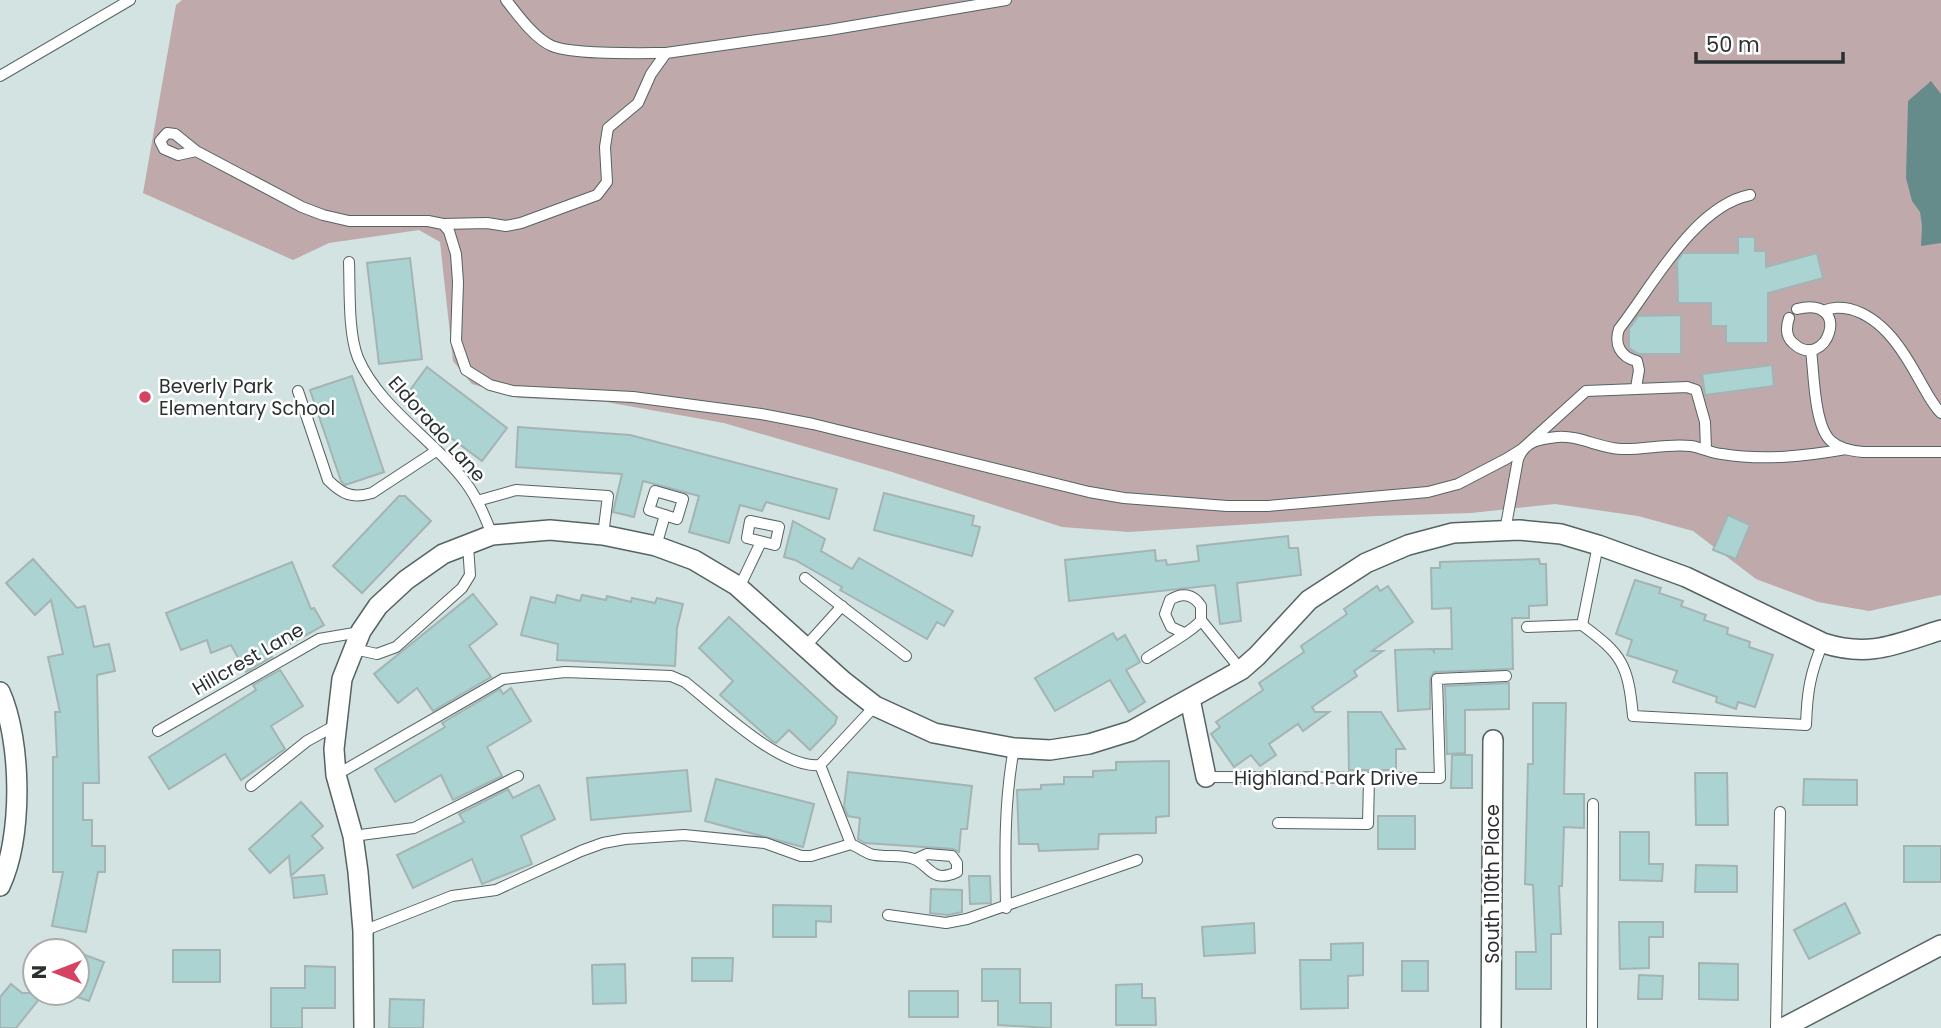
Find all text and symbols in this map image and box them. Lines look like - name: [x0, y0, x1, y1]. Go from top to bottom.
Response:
- scale bar: [1696, 21, 1843, 65]
- text: 50 m: [1706, 30, 1760, 59]
- street label: Eldorado Lane: [382, 370, 492, 488]
- place label: Beverly Park Elementary School: [159, 373, 335, 422]
- marker: Beverly Park Elementary School: [137, 389, 153, 405]
- street label: Hillcrest Lane: [187, 616, 309, 702]
- street label: Highland Park Drive: [1234, 765, 1418, 792]
- street label: South 110th Place: [1479, 804, 1506, 964]
- north arrow: [21, 937, 91, 1007]
- text: N: [26, 965, 53, 979]

